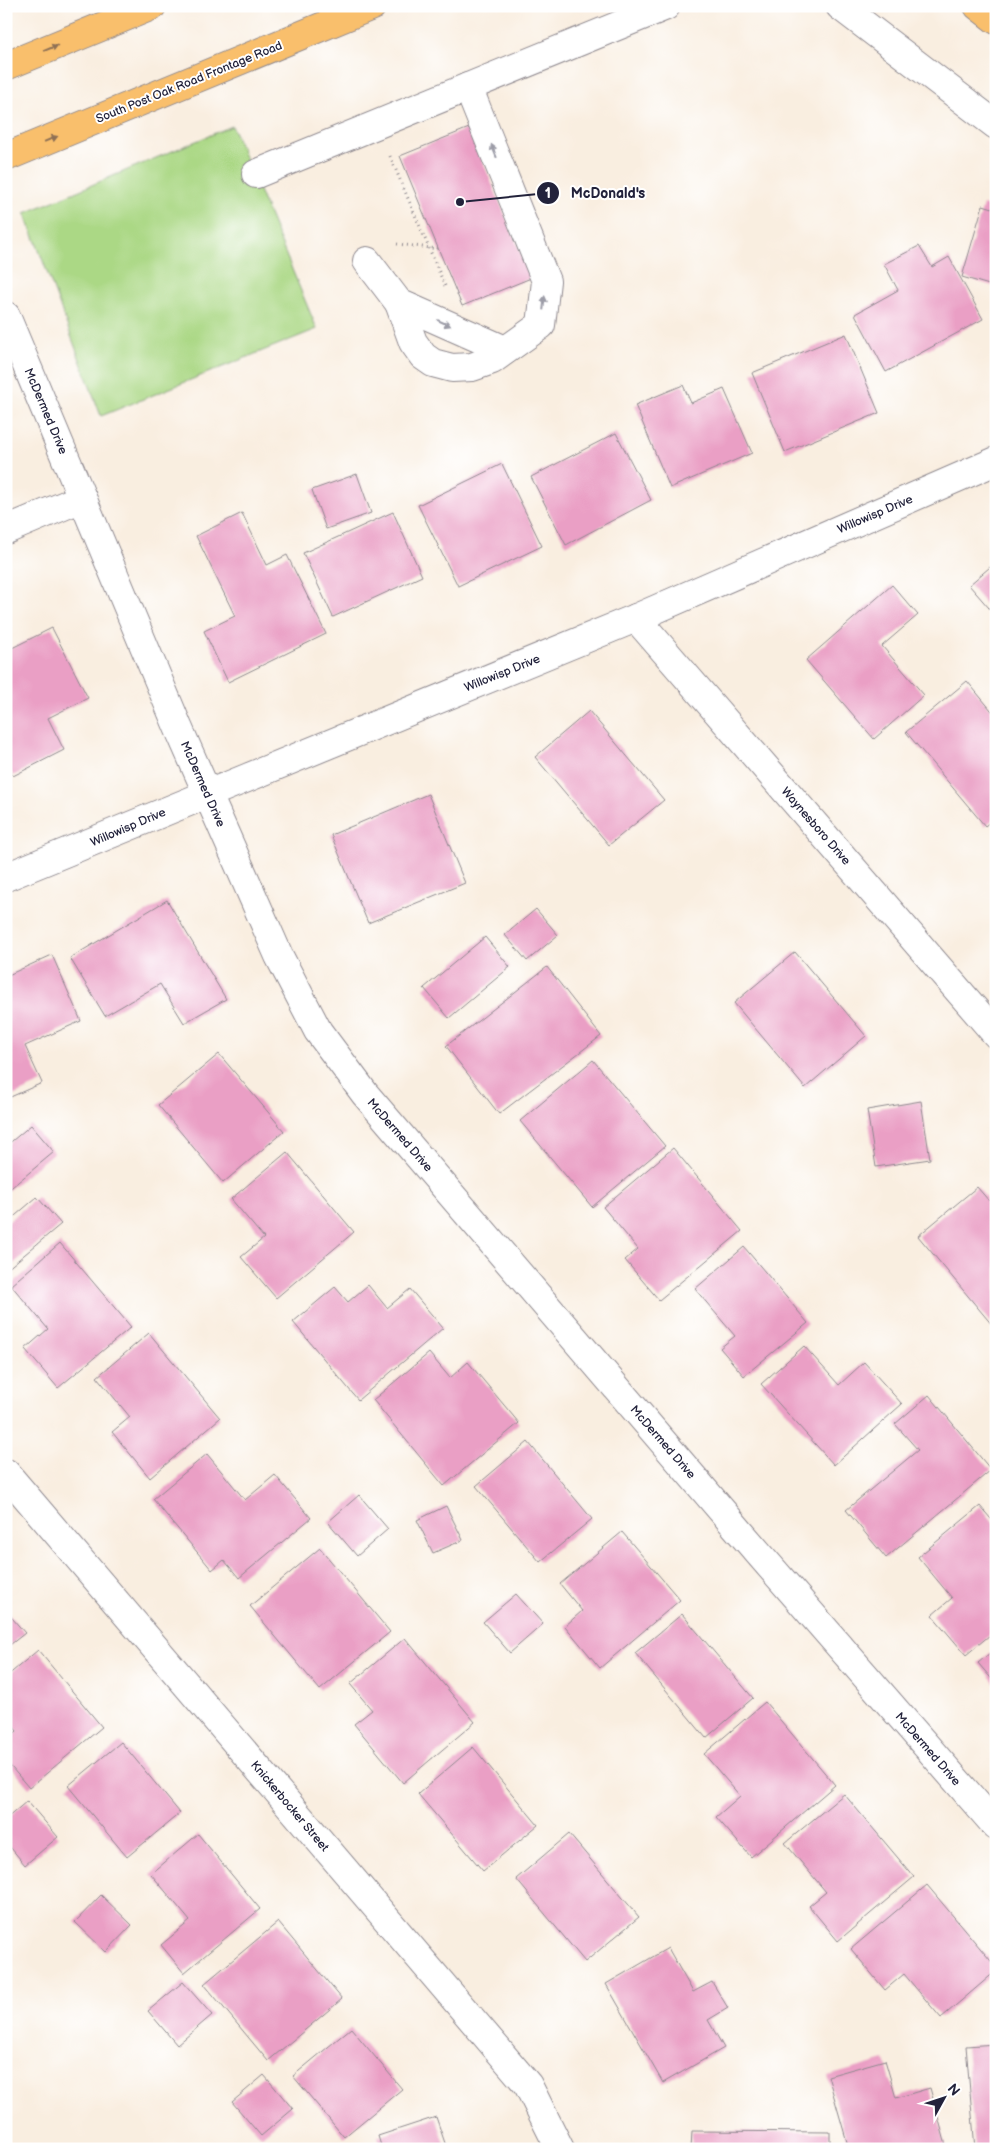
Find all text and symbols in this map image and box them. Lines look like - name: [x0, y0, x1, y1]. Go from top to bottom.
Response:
- street label: South Post Oak Road Frontage Road: [94, 38, 285, 127]
- one-way arrow: [44, 44, 59, 52]
- one-way arrow: [44, 135, 59, 143]
- one-way arrow: [490, 143, 498, 158]
- callout: McDonald's: [536, 179, 655, 208]
- text: 1: [545, 184, 551, 203]
- text: McDonald's: [571, 185, 645, 202]
- one-way arrow: [540, 295, 548, 311]
- one-way arrow: [437, 319, 451, 327]
- street label: McDermed Drive: [21, 366, 70, 457]
- street label: Willowisp Drive: [835, 492, 915, 537]
- street label: Willowisp Drive: [462, 651, 542, 695]
- street label: McDermed Drive: [177, 739, 228, 829]
- street label: Waynesboro Drive: [778, 784, 854, 868]
- street label: Willowisp Drive: [88, 805, 168, 850]
- street label: McDermed Drive: [364, 1096, 436, 1175]
- street label: McDermed Drive: [627, 1403, 699, 1482]
- street label: McDermed Drive: [892, 1710, 964, 1789]
- street label: Knickerbocker Street: [247, 1758, 332, 1855]
- north arrow: [920, 2072, 970, 2122]
- text: N: [944, 2080, 963, 2099]

